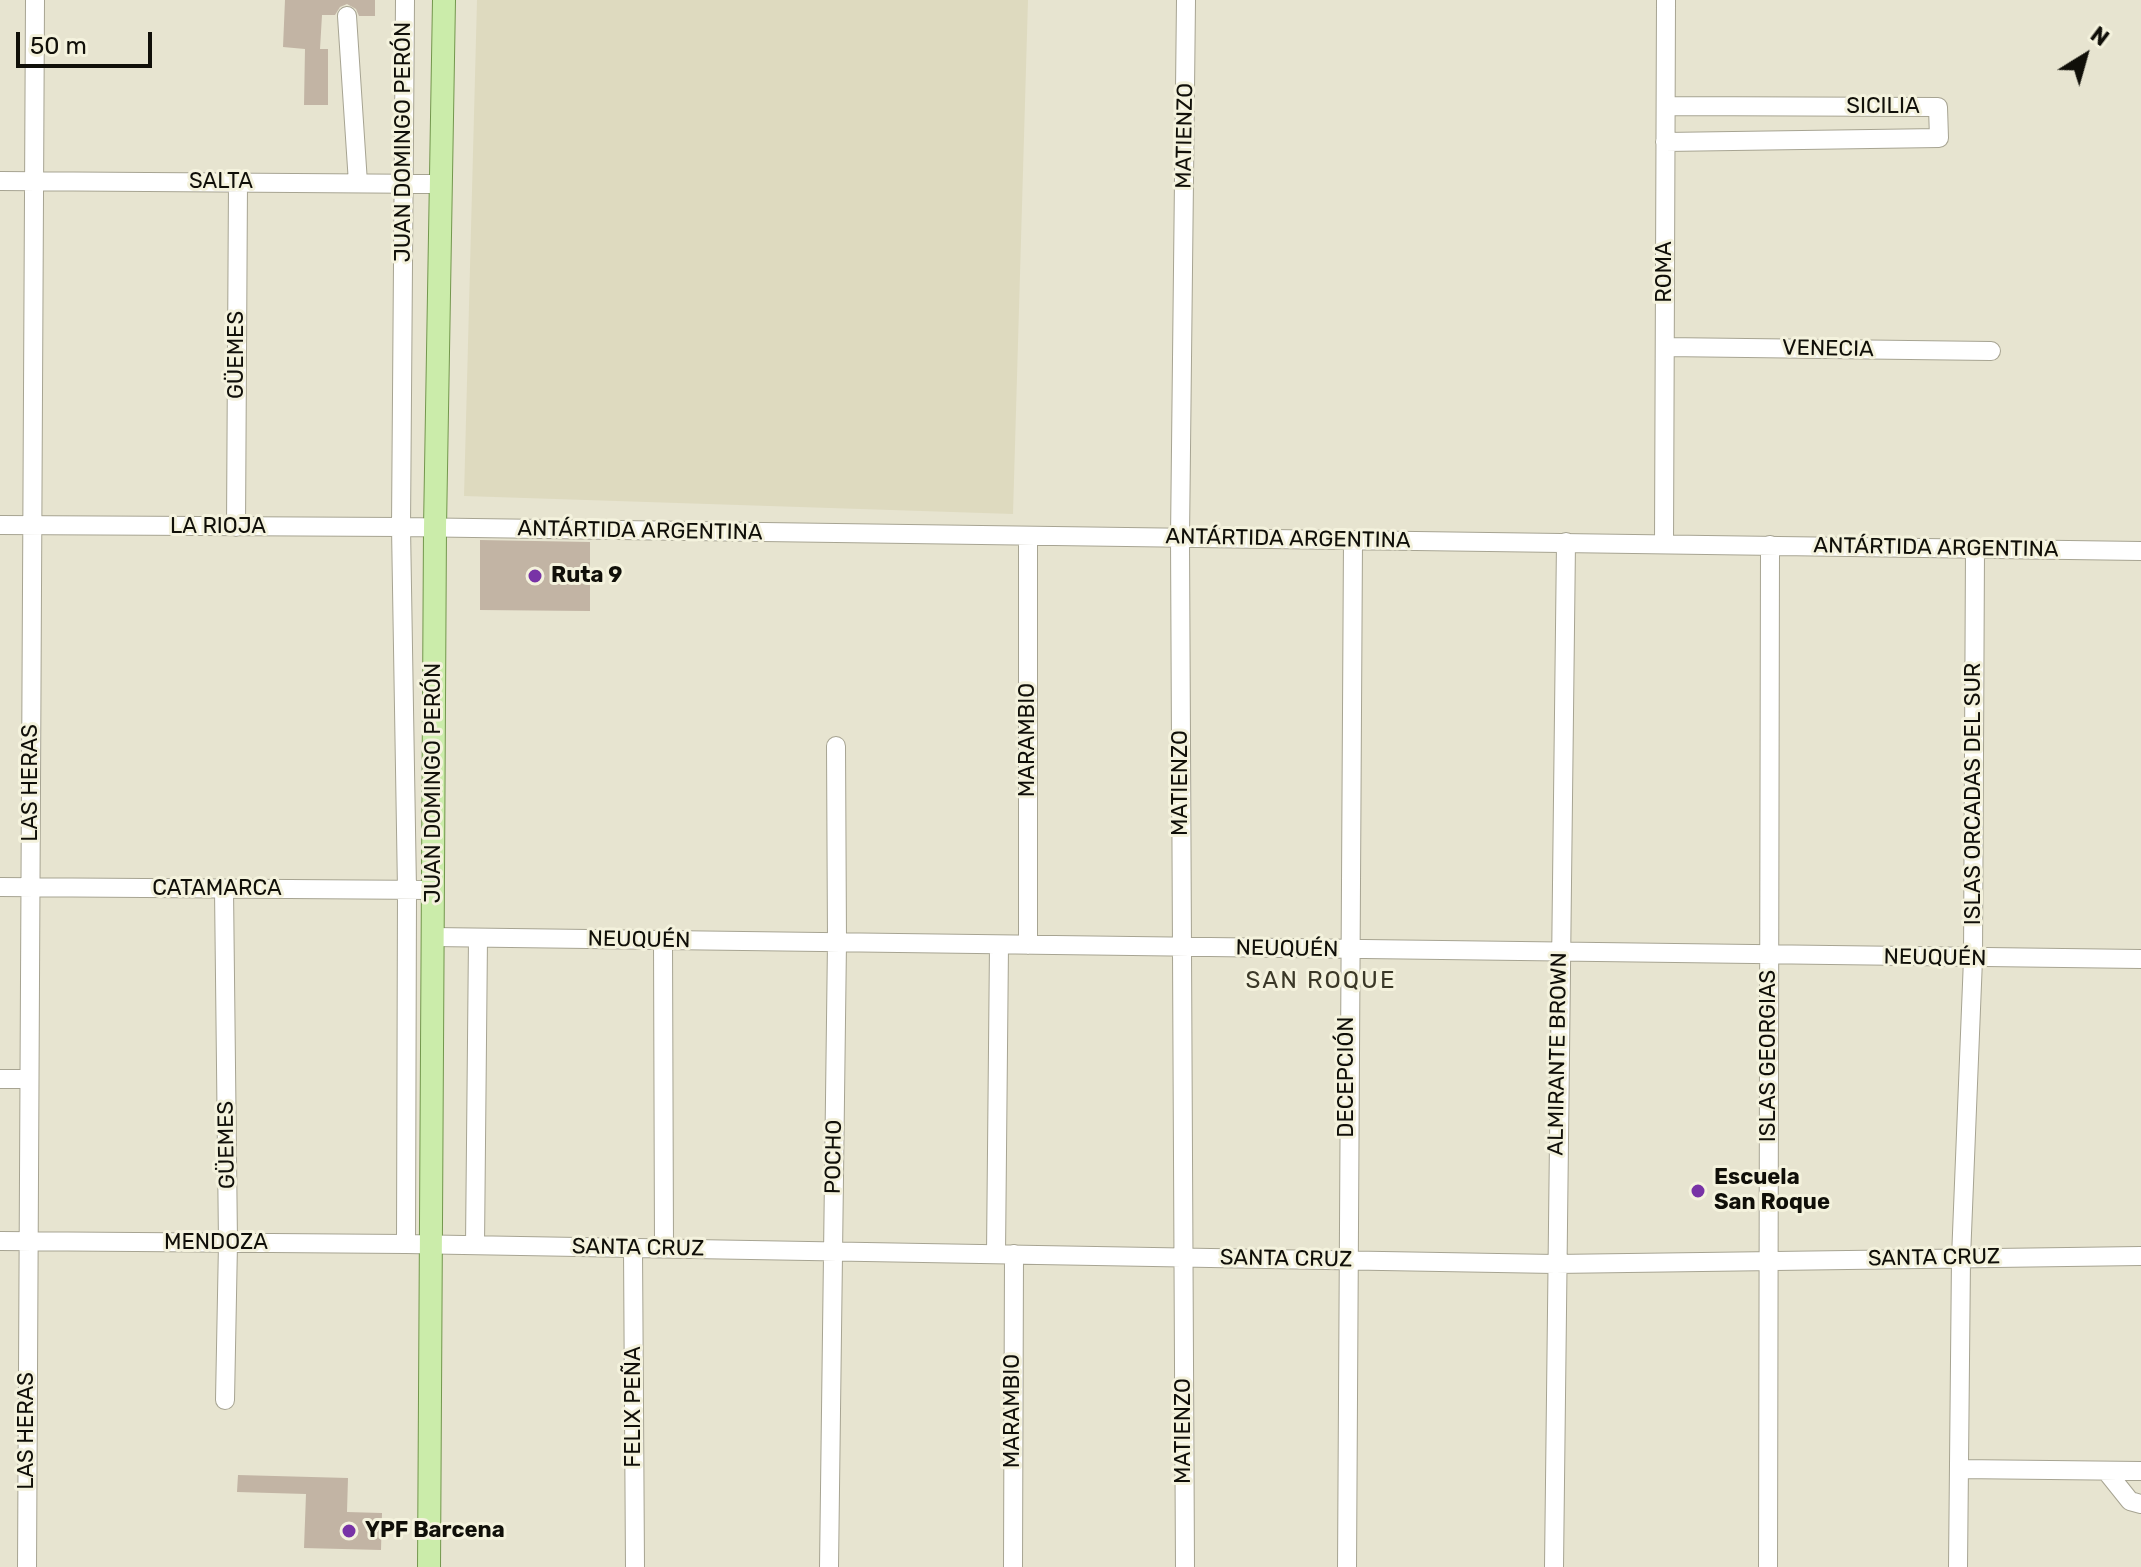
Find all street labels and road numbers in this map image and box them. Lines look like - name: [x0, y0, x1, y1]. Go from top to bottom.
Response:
- street label: JUAN DOMINGO PERÓN: [391, 22, 417, 262]
- street label: MATIENZO: [1171, 83, 1199, 189]
- street label: SICILIA: [1846, 94, 1920, 120]
- street label: SALTA: [189, 169, 253, 195]
- street label: ROMA: [1652, 241, 1678, 303]
- street label: GÜEMES: [224, 311, 250, 399]
- street label: VENECIA: [1782, 335, 1874, 363]
- street label: LA RIOJA: [170, 514, 266, 540]
- street label: ANTÁRTIDA ARGENTINA: [517, 516, 763, 546]
- street label: ANTÁRTIDA ARGENTINA: [1165, 524, 1411, 554]
- street label: ANTÁRTIDA ARGENTINA: [1813, 533, 2059, 563]
- street label: JUAN DOMINGO PERÓN: [421, 663, 447, 903]
- street label: ISLAS ORCADAS DEL SUR: [1961, 663, 1987, 925]
- street label: MARAMBIO: [1015, 683, 1041, 797]
- street label: LAS HERAS: [18, 724, 44, 842]
- street label: MATIENZO: [1168, 730, 1194, 836]
- street label: CATAMARCA: [152, 876, 282, 902]
- street label: NEUQUÉN: [587, 926, 691, 954]
- street label: NEUQUÉN: [1235, 935, 1339, 963]
- street label: NEUQUÉN: [1883, 944, 1987, 972]
- street label: ALMIRANTE BROWN: [1543, 952, 1573, 1156]
- street label: ISLAS GEORGIAS: [1756, 970, 1782, 1142]
- street label: DECEPCIÓN: [1334, 1016, 1360, 1138]
- street label: GÜEMES: [213, 1101, 241, 1189]
- street label: POCHO: [820, 1120, 848, 1194]
- street label: MENDOZA: [164, 1230, 268, 1256]
- street label: SANTA CRUZ: [572, 1234, 704, 1262]
- street label: SANTA CRUZ: [1868, 1244, 2000, 1272]
- street label: SANTA CRUZ: [1220, 1245, 1352, 1273]
- street label: FELIX PEÑA: [621, 1346, 647, 1468]
- street label: MARAMBIO: [1000, 1354, 1026, 1468]
- street label: LAS HERAS: [14, 1372, 40, 1490]
- street label: MATIENZO: [1171, 1378, 1197, 1484]

